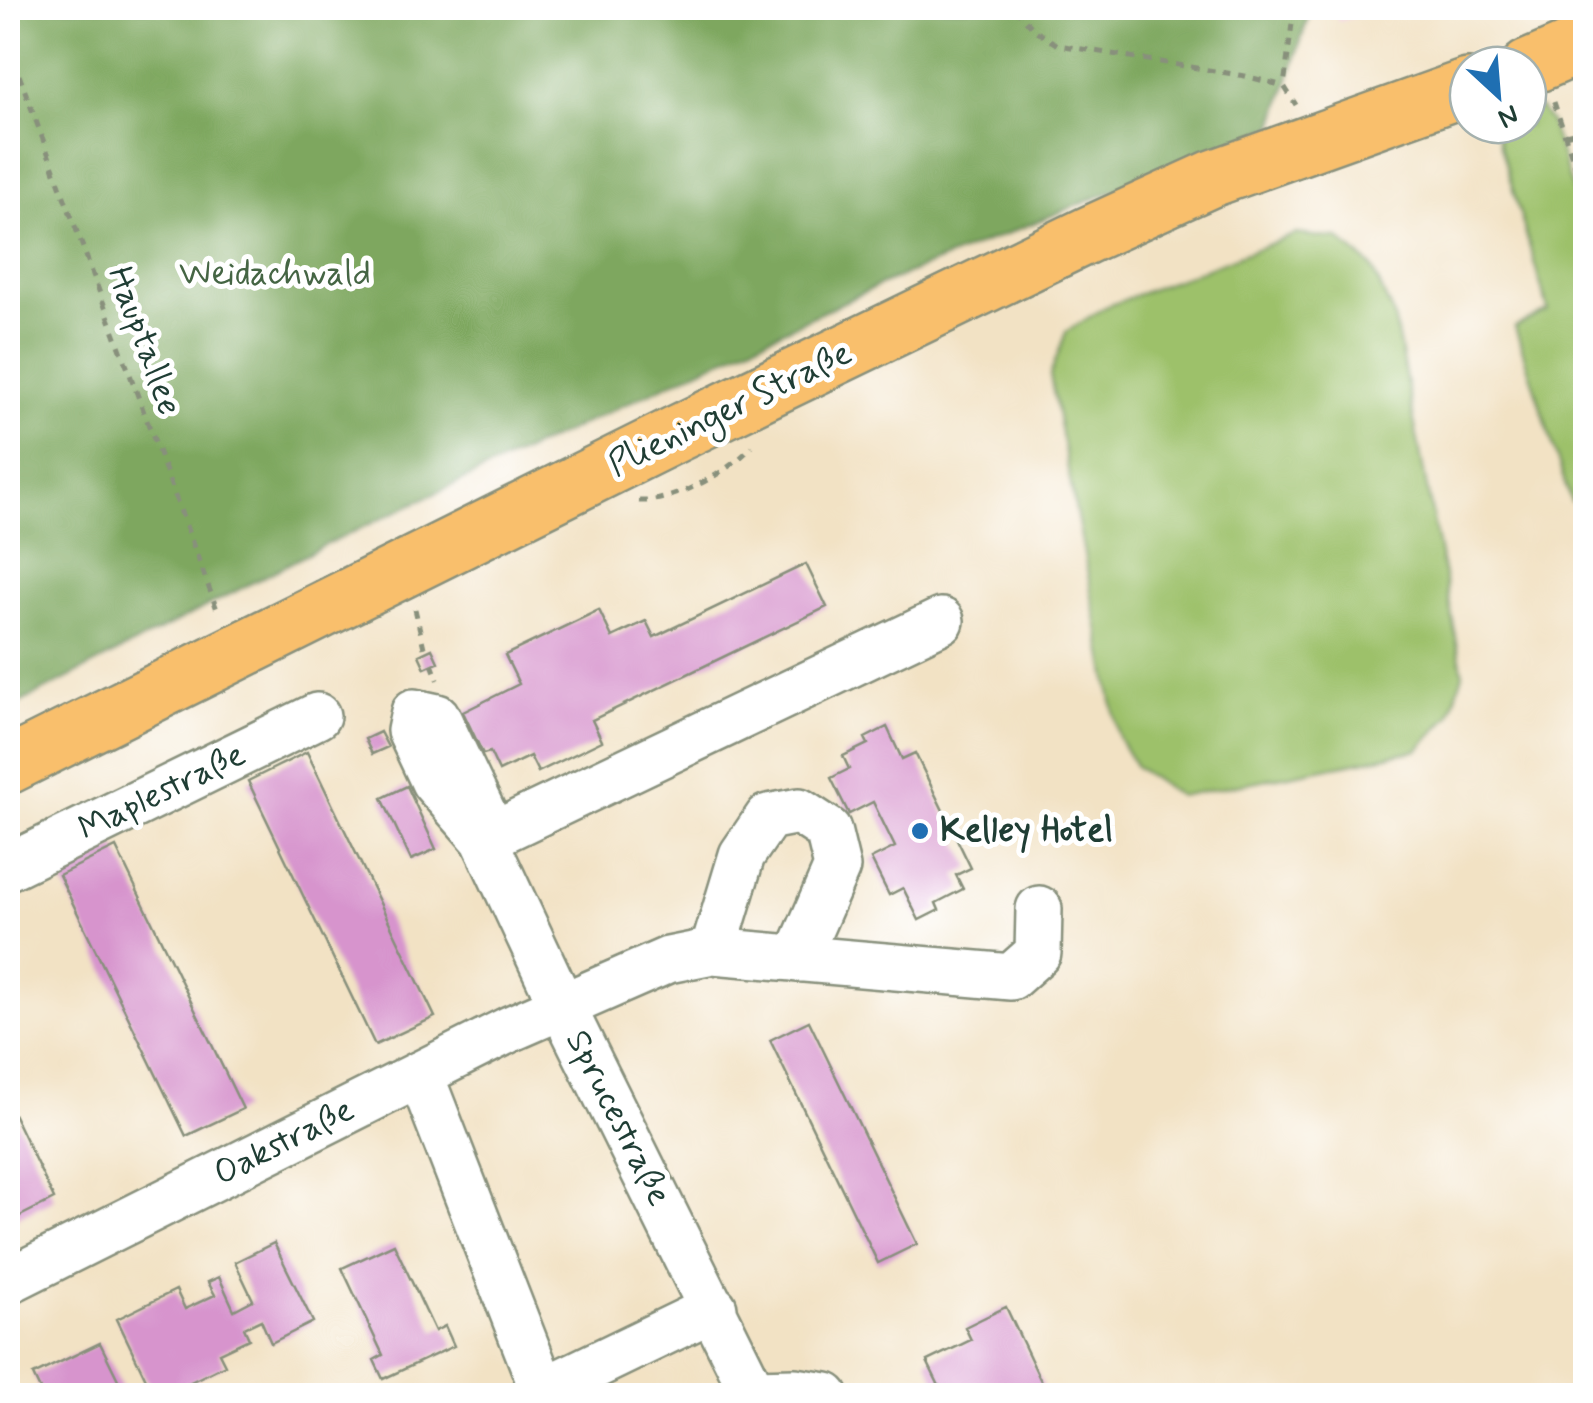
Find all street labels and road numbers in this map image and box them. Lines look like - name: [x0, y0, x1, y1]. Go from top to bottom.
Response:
- street label: Hauptallee: [96, 260, 192, 422]
- street label: Plieninger Straße: [601, 330, 861, 491]
- street label: Maplestraße: [71, 732, 253, 852]
- street label: Sprucestraße: [554, 1022, 682, 1214]
- street label: Oakstraße: [206, 1087, 362, 1197]

